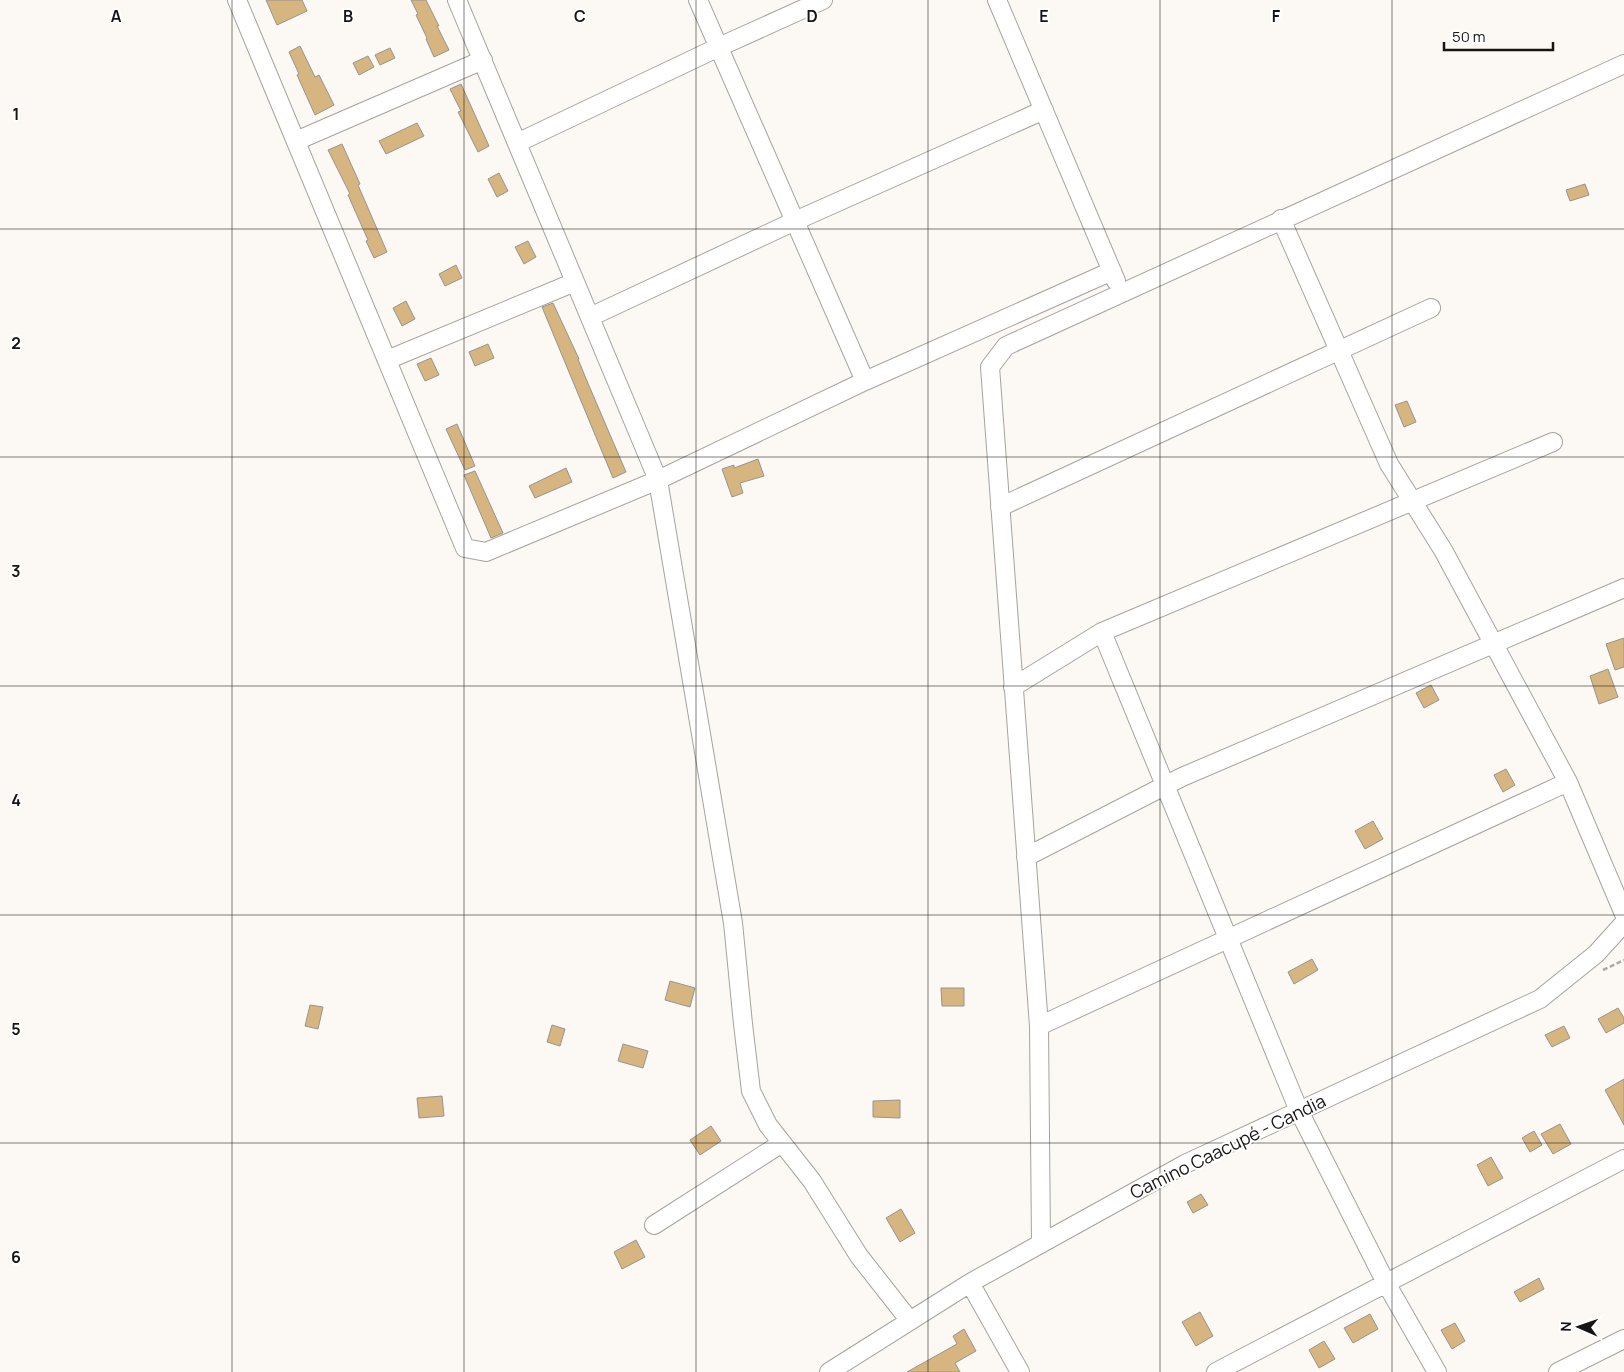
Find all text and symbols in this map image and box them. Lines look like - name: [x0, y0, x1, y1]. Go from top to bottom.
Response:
- text: A: [111, 5, 122, 27]
- text: B: [343, 5, 353, 27]
- text: C: [574, 5, 586, 27]
- text: D: [806, 5, 818, 27]
- text: E: [1039, 5, 1049, 27]
- text: F: [1272, 5, 1281, 27]
- scale bar: [1444, 20, 1553, 52]
- text: 50 m: [1452, 26, 1486, 47]
- text: 1: [12, 103, 20, 125]
- text: 2: [11, 332, 21, 354]
- text: 3: [11, 560, 21, 582]
- text: 4: [11, 789, 21, 811]
- text: 5: [11, 1018, 21, 1040]
- street label: Camino Caacupé - Candia: [1126, 1088, 1329, 1204]
- text: 6: [11, 1246, 21, 1268]
- north arrow: [1554, 1302, 1604, 1352]
- text: N: [1556, 1321, 1575, 1332]

